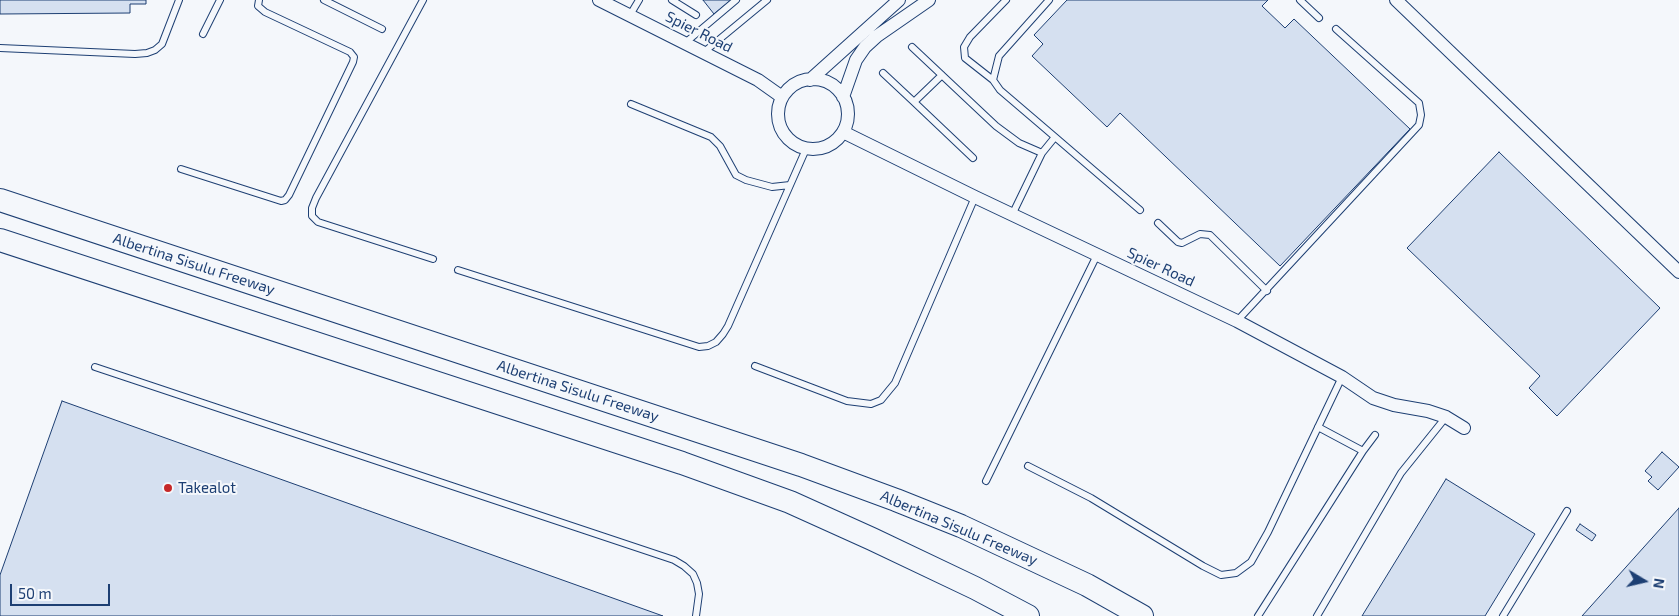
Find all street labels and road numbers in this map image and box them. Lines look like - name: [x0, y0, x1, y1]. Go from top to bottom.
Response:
- street label: Spier Road: [662, 7, 736, 57]
- street label: Albertina Sisulu Freeway: [111, 229, 277, 299]
- street label: Spier Road: [1124, 243, 1198, 291]
- street label: Albertina Sisulu Freeway: [495, 356, 661, 426]
- street label: Albertina Sisulu Freeway: [878, 487, 1040, 569]

